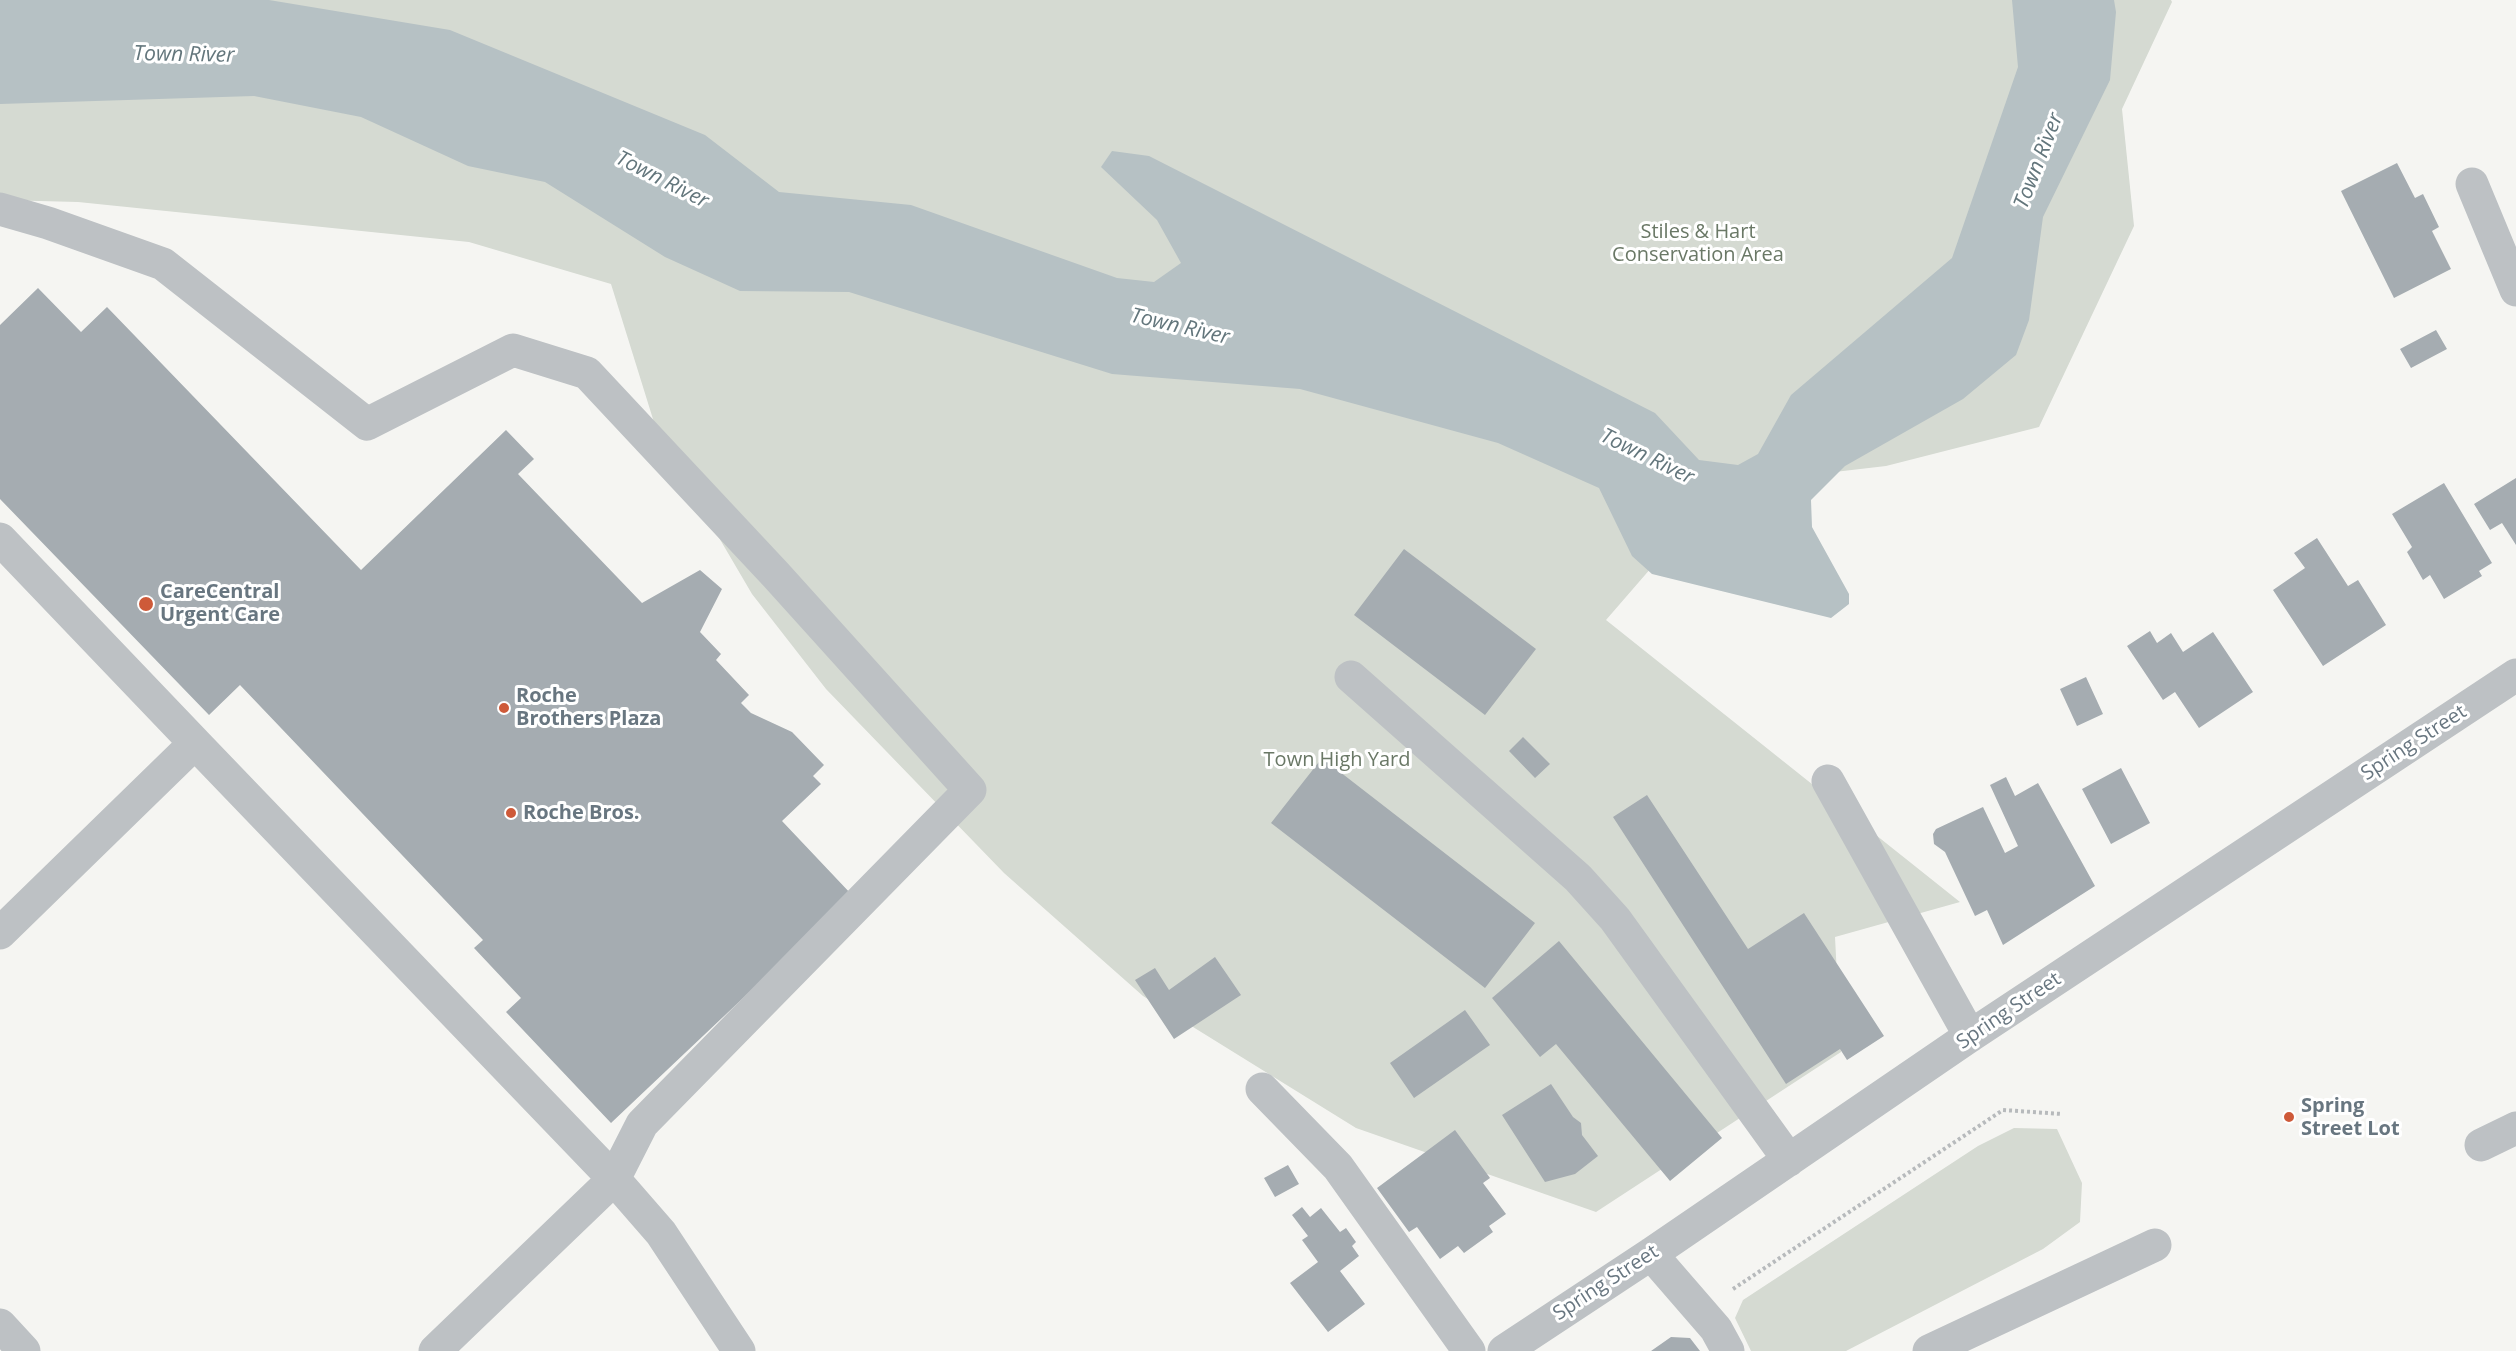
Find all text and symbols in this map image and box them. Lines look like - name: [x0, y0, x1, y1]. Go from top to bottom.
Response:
- water label: Town River: [133, 42, 235, 68]
- water label: Town River: [2009, 110, 2069, 212]
- water label: Town River: [611, 146, 713, 214]
- park label: Stiles & Hart Conservation Area: [1612, 220, 1784, 267]
- water label: Town River: [1128, 303, 1232, 351]
- water label: Town River: [1596, 424, 1698, 490]
- place label: CareCentral Urgent Care: [160, 580, 280, 627]
- marker: CareCentral Urgent Care: [137, 595, 155, 613]
- place label: Roche Brothers Plaza: [516, 684, 661, 731]
- street label: Spring Street: [2357, 700, 2471, 786]
- marker: Roche Brothers Plaza: [497, 701, 511, 715]
- park label: Town High Yard: [1264, 748, 1410, 772]
- place label: Roche Bros.: [523, 801, 640, 825]
- marker: Roche Bros.: [504, 806, 518, 820]
- street label: Spring Street: [1952, 967, 2066, 1055]
- place label: Spring Street Lot: [2301, 1094, 2400, 1141]
- marker: Spring Street Lot: [2282, 1110, 2296, 1124]
- street label: Spring Street: [1549, 1240, 1663, 1326]

